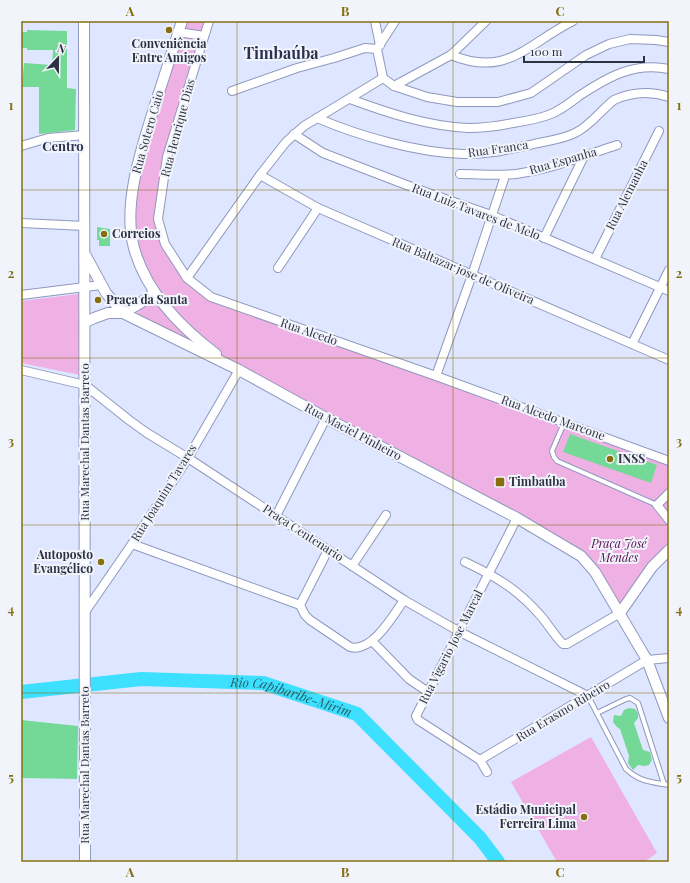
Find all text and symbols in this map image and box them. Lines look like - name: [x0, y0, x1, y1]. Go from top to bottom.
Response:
- text: A: [125, 2, 135, 19]
- text: B: [341, 2, 350, 19]
- text: C: [555, 2, 565, 19]
- marker: Conveniência Entre Amigos: [164, 25, 174, 35]
- place label: Conveniência Entre Amigos: [132, 35, 207, 65]
- north arrow: [38, 38, 78, 78]
- scale bar: [524, 38, 644, 64]
- text: N: [55, 40, 68, 57]
- district label: Timbaúba: [243, 42, 319, 63]
- text: 100 m: [530, 43, 563, 59]
- street label: Rua Henrique Dias: [156, 77, 198, 179]
- street label: Rua Sotero Caio: [128, 88, 167, 175]
- text: 1: [9, 96, 14, 113]
- text: 1: [677, 96, 682, 113]
- street label: Rua Franca: [467, 136, 529, 160]
- district label: Centro: [42, 137, 84, 154]
- street label: Rua Espanha: [527, 143, 598, 177]
- street label: Rua Alemanha: [602, 157, 651, 232]
- street label: Rua Luiz Tavares de Melo: [410, 179, 543, 243]
- place label: Correios: [112, 225, 161, 241]
- marker: Correios: [99, 229, 109, 239]
- street label: Rua Baltazar jose de Oliveira: [390, 233, 537, 307]
- text: 2: [8, 264, 15, 281]
- text: 2: [676, 264, 683, 281]
- place label: Praça da Santa: [106, 291, 188, 307]
- marker: Praça da Santa: [93, 295, 103, 305]
- street label: Rua Alcedo: [279, 314, 340, 348]
- street label: Rua Marechal Dantas Barreto: [76, 363, 92, 521]
- street label: Rua Alcedo Marcone: [499, 391, 608, 443]
- street label: Rua Maciel Pinheiro: [302, 399, 405, 464]
- text: 3: [8, 432, 14, 449]
- text: 3: [676, 432, 682, 449]
- street label: Rua Joaquim Tavares: [127, 441, 200, 544]
- place label: INSS: [618, 450, 645, 466]
- marker: INSS: [605, 454, 615, 464]
- place label: Timbaúba: [509, 473, 566, 489]
- marker: Timbaúba: [494, 476, 506, 488]
- street label: Praça Centenario: [260, 500, 347, 565]
- park label: Praça José Mendes: [590, 535, 648, 565]
- place label: Autoposto Evangélico: [33, 546, 93, 576]
- marker: Autoposto Evangélico: [96, 557, 106, 567]
- street label: Rua Vigario Jose Marcal: [414, 586, 486, 706]
- text: 4: [8, 600, 15, 617]
- text: 4: [676, 600, 683, 617]
- water label: Rio Capibaribe-Mirim: [229, 673, 354, 720]
- street label: Rua Erasmo Ribeiro: [512, 675, 613, 745]
- street label: Rua Marechal Dantas Barreto: [76, 686, 92, 844]
- text: 5: [8, 768, 14, 785]
- text: 5: [676, 768, 682, 785]
- place label: Estádio Municipal Ferreira Lima: [476, 801, 577, 831]
- marker: Estádio Municipal Ferreira Lima: [579, 812, 589, 822]
- text: A: [125, 863, 135, 880]
- text: B: [341, 863, 350, 880]
- text: C: [555, 863, 565, 880]

